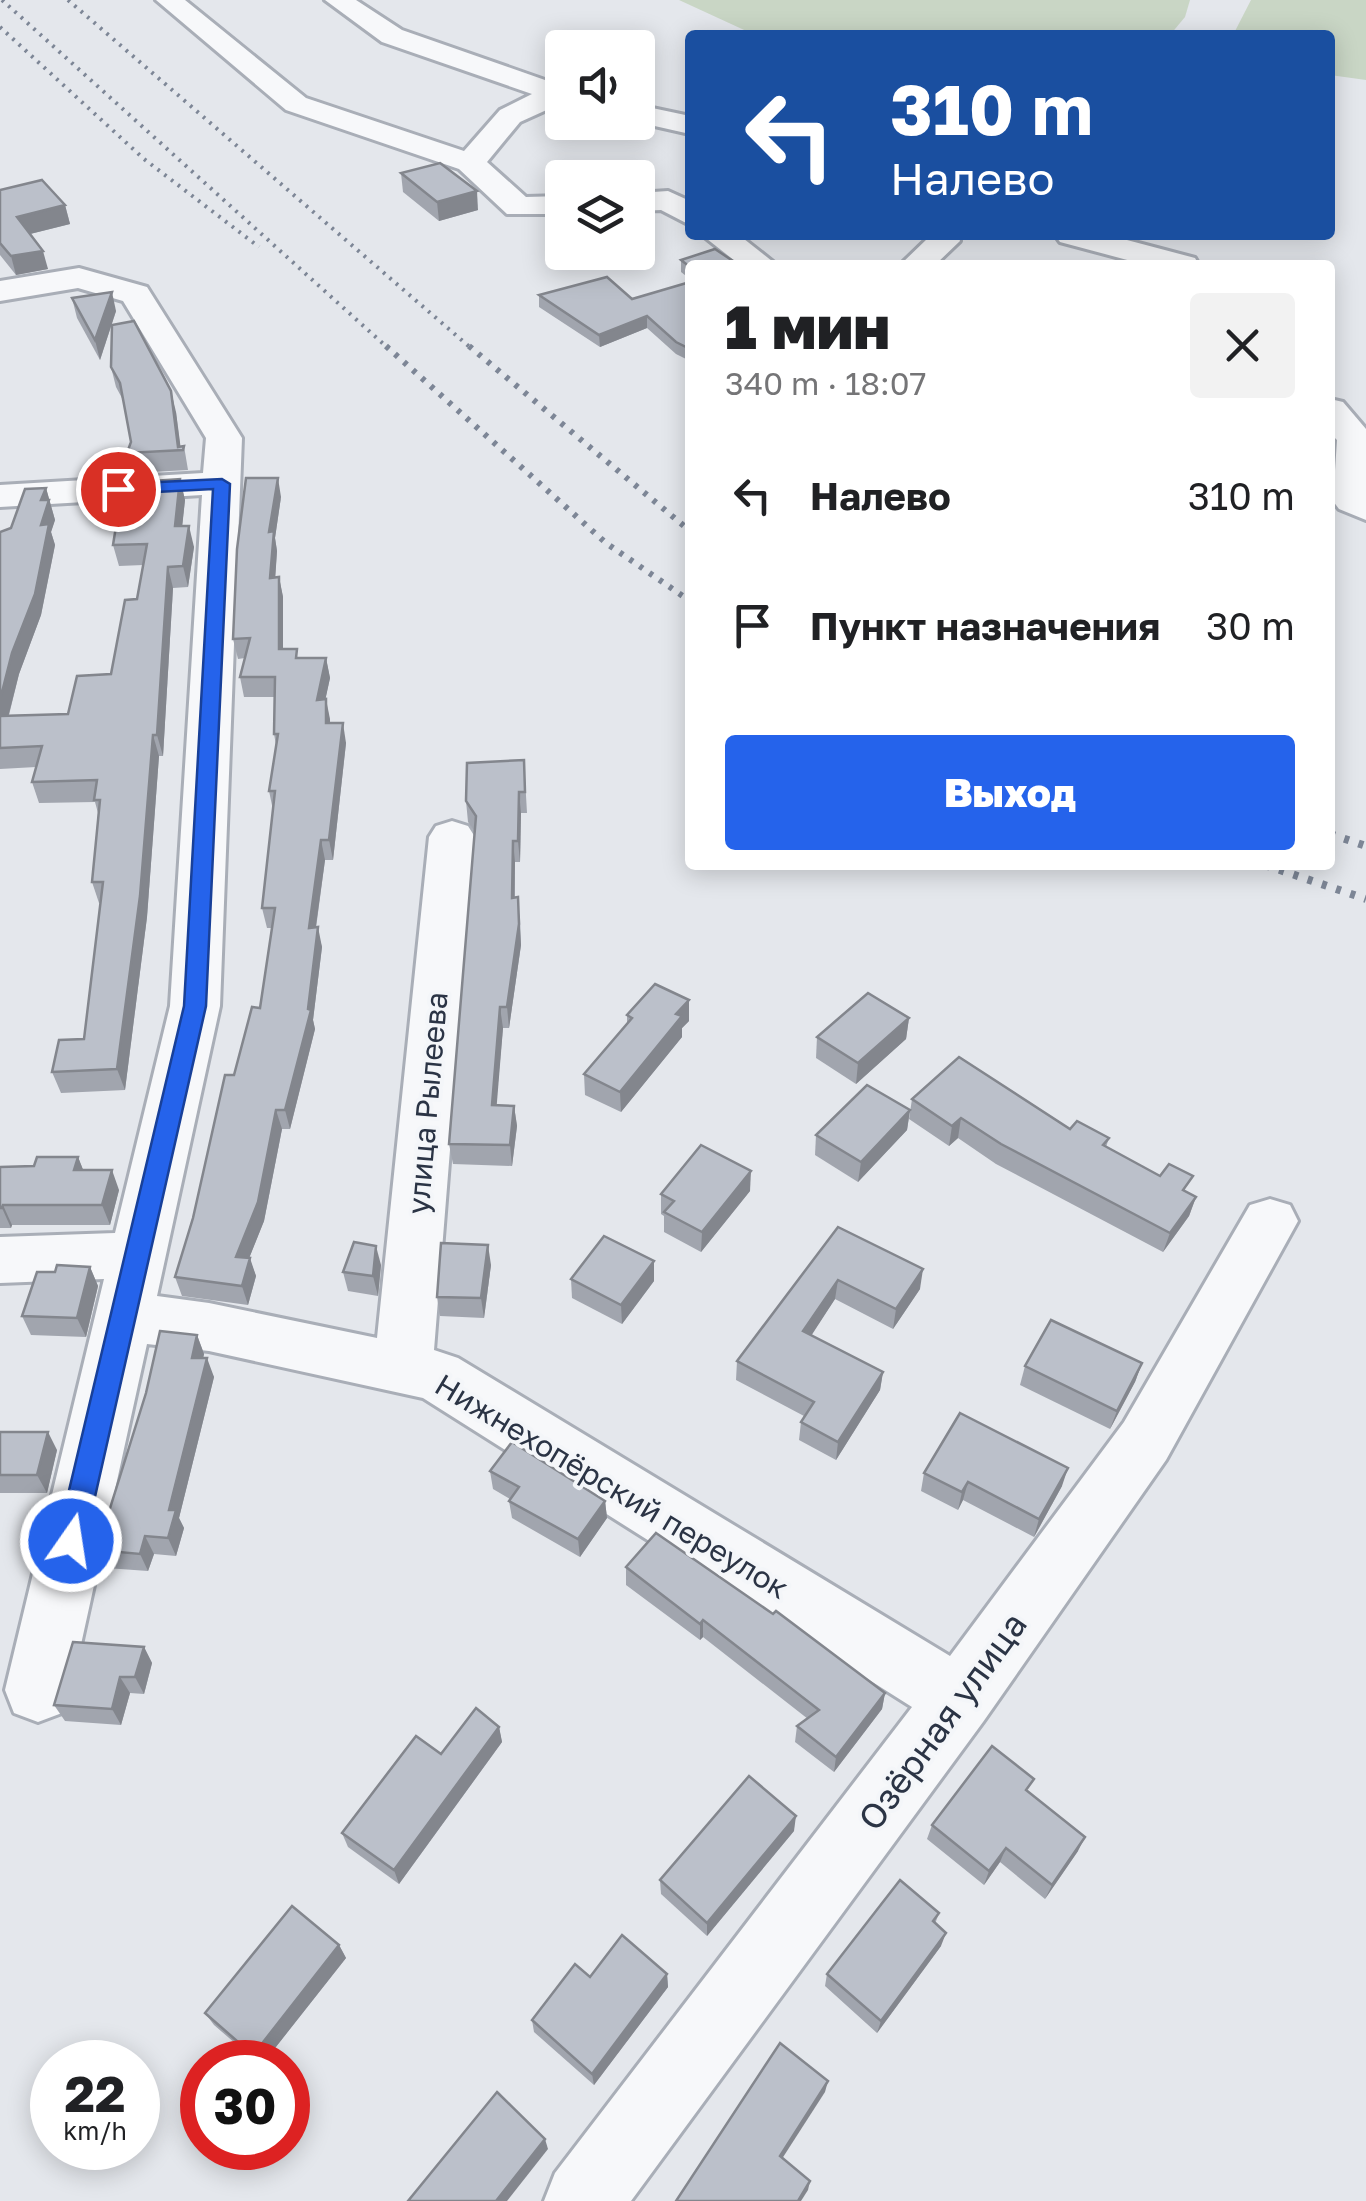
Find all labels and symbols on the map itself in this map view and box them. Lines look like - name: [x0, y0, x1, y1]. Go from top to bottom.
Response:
- pin: [76, 447, 161, 532]
- street label: улица Рылеева: [399, 990, 455, 1216]
- street label: Нижнехопёрский переулок: [429, 1366, 795, 1606]
- position arrow: [19, 1489, 123, 1593]
- street label: Озёрная улица: [849, 1604, 1035, 1838]
- speed limit sign: 30: [180, 2040, 310, 2170]

